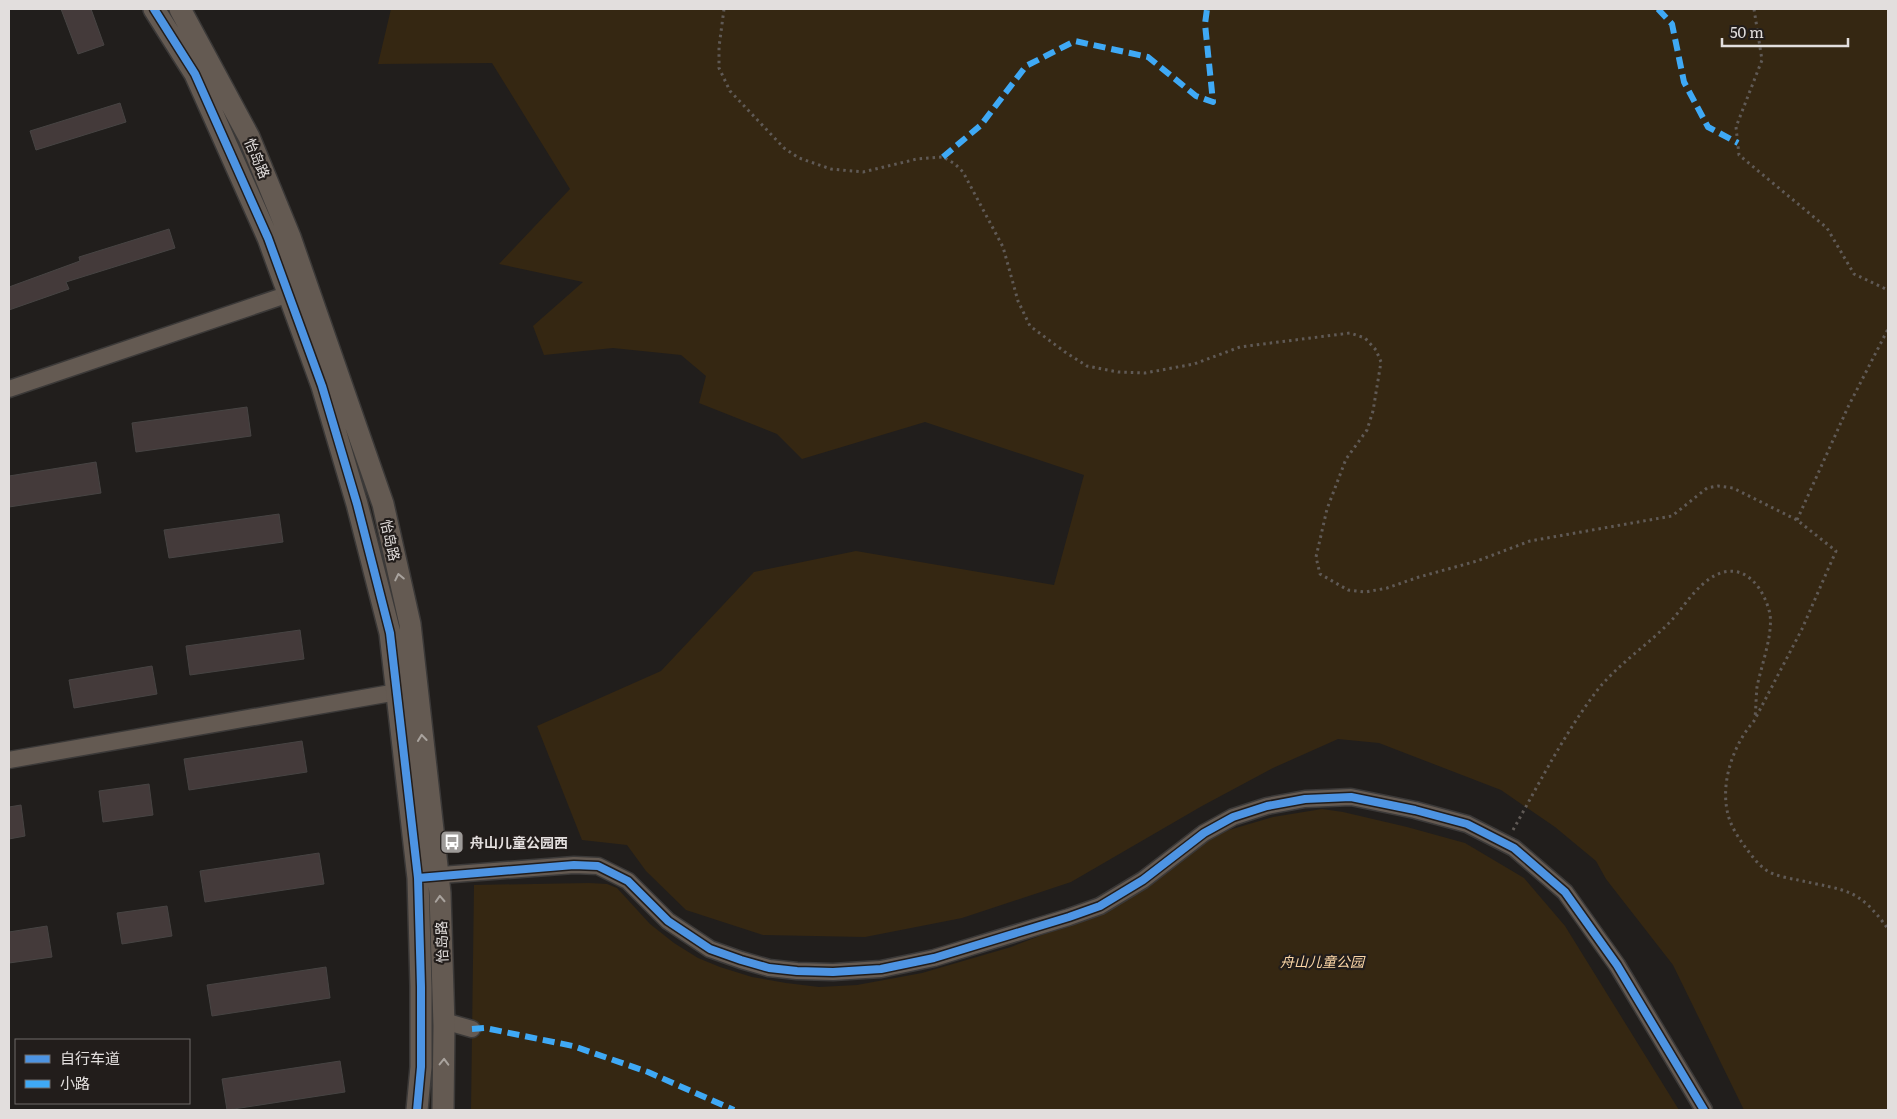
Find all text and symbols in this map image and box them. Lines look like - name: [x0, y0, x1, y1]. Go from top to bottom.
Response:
- scale bar: [1722, 15, 1848, 47]
- text: 50 m: [1730, 20, 1764, 43]
- street label: 怡岛路: [241, 135, 275, 181]
- street label: 怡岛路: [377, 517, 405, 563]
- one-way arrow: [394, 572, 405, 581]
- one-way arrow: [417, 733, 428, 741]
- bus stop icon: 舟山儿童公园西: [439, 829, 465, 855]
- place label: 舟山儿童公园西: [470, 832, 568, 852]
- one-way arrow: [434, 895, 445, 903]
- street label: 怡岛路: [430, 921, 452, 963]
- park label: 舟山儿童公园: [1280, 951, 1366, 971]
- legend: [15, 1039, 190, 1104]
- text: 自行车道: [60, 1046, 120, 1069]
- one-way arrow: [439, 1057, 449, 1065]
- text: 小路: [60, 1071, 90, 1094]

